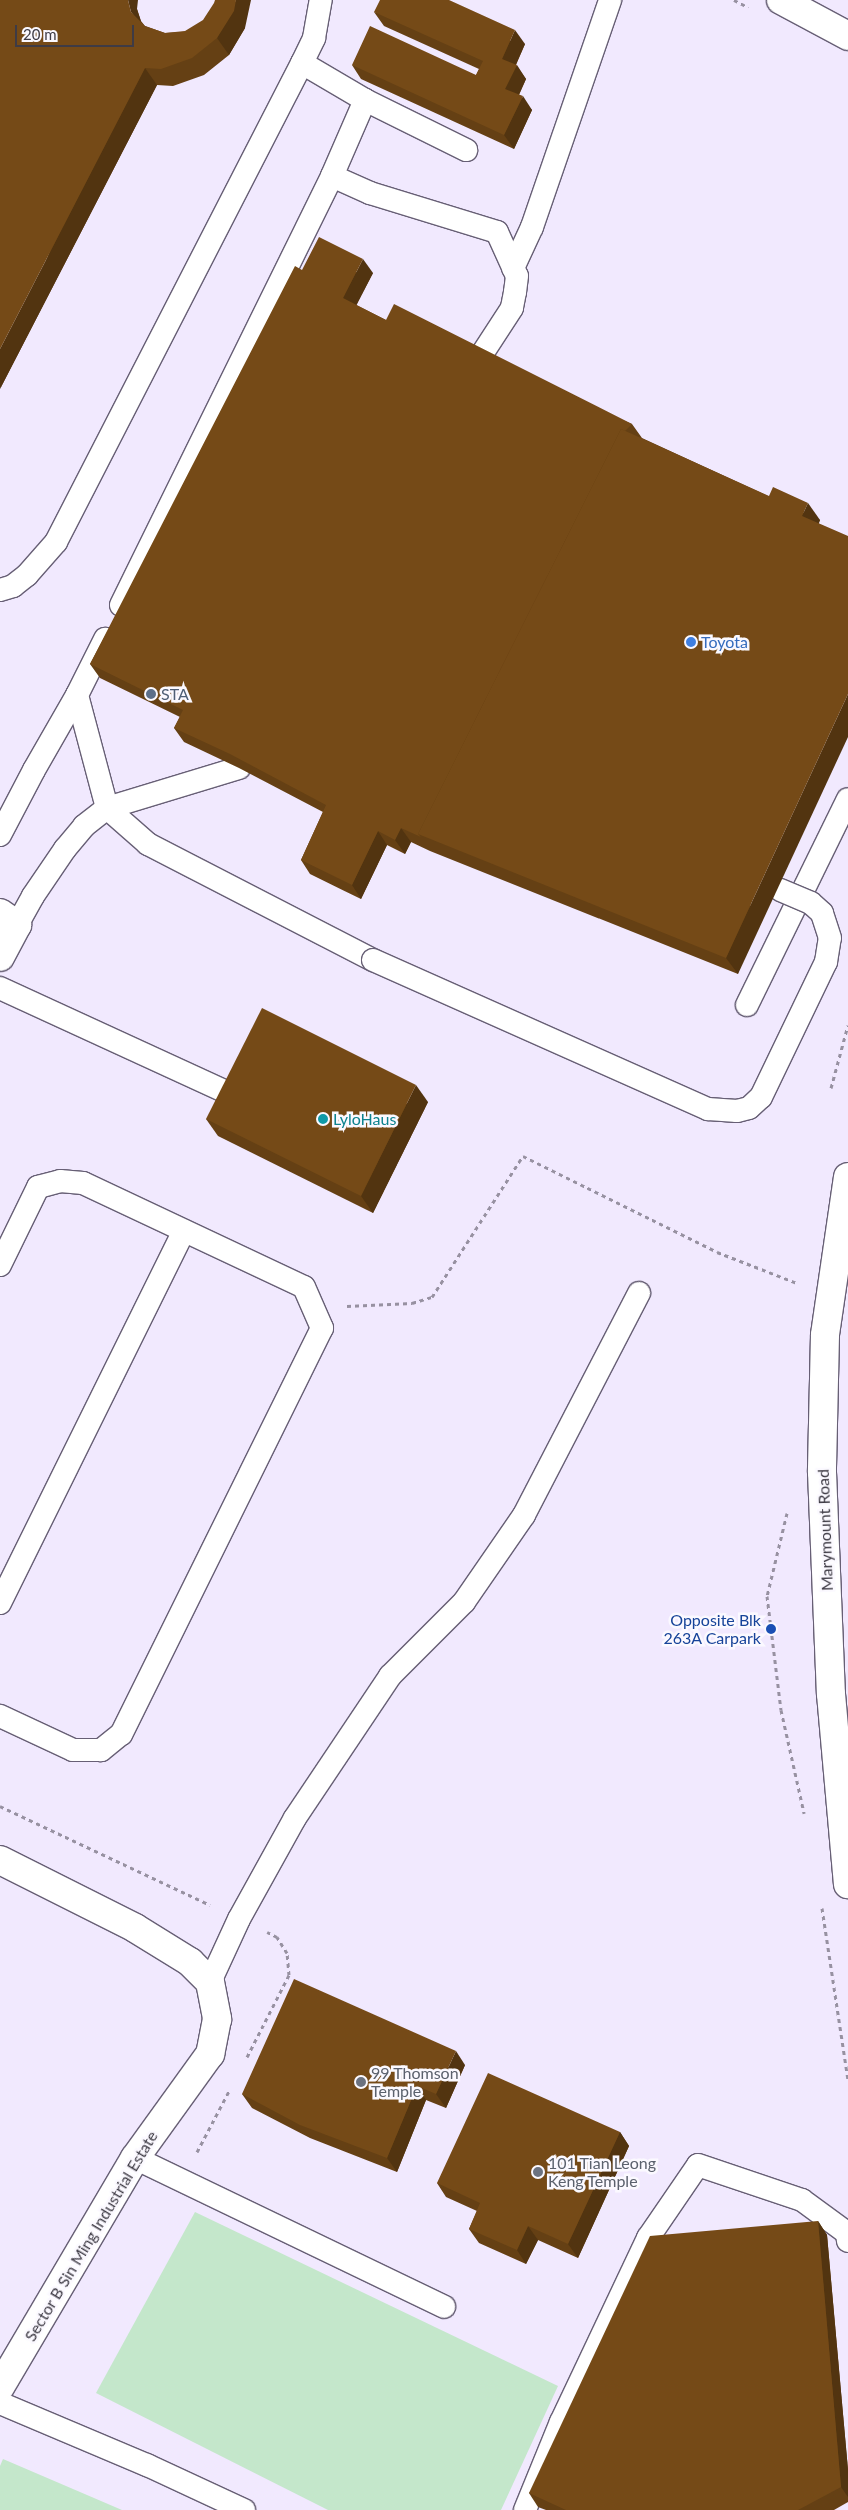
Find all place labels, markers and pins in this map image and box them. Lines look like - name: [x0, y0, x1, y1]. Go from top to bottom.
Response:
- place label: Toyota: [701, 632, 748, 652]
- marker: Toyota: [685, 636, 697, 648]
- place label: STA: [161, 684, 189, 704]
- marker: STA: [145, 688, 157, 700]
- place label: LyloHaus: [333, 1109, 396, 1129]
- marker: LyloHaus: [317, 1113, 329, 1125]
- place label: Opposite Blk 263A Carpark: [663, 1610, 761, 1648]
- marker: Opposite Blk 263A Carpark: [765, 1623, 777, 1635]
- place label: 99 Thomson Temple: [371, 2063, 459, 2101]
- marker: 99 Thomson Temple: [355, 2076, 367, 2088]
- place label: 101 Tian Leong Keng Temple: [548, 2153, 657, 2191]
- marker: 101 Tian Leong Keng Temple: [532, 2166, 544, 2178]

